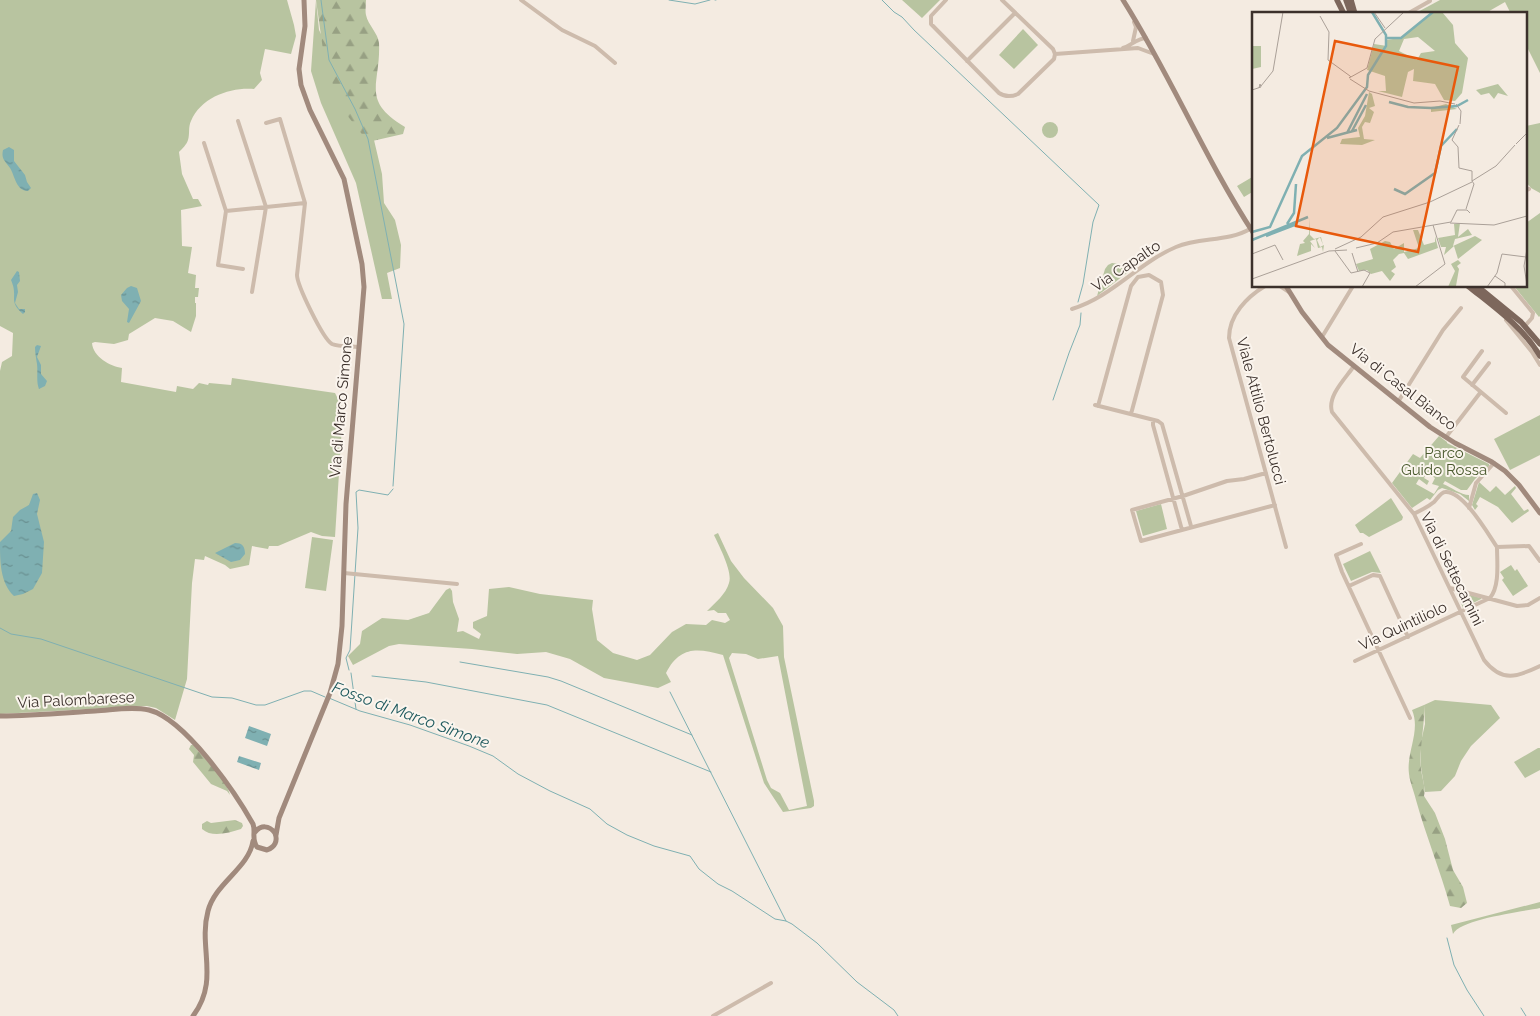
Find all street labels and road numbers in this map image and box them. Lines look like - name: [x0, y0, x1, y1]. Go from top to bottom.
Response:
- street label: Via Capalto: [1088, 236, 1164, 296]
- street label: Via di Marco Simone: [326, 335, 356, 478]
- street label: Viale Attilio Bertolucci: [1233, 335, 1289, 487]
- street label: Via di Casal Bianco: [1346, 340, 1460, 434]
- street label: Via di Settecamini: [1417, 509, 1487, 629]
- street label: Via Quintiliolo: [1356, 598, 1450, 654]
- street label: Via Palombarese: [17, 688, 135, 712]

